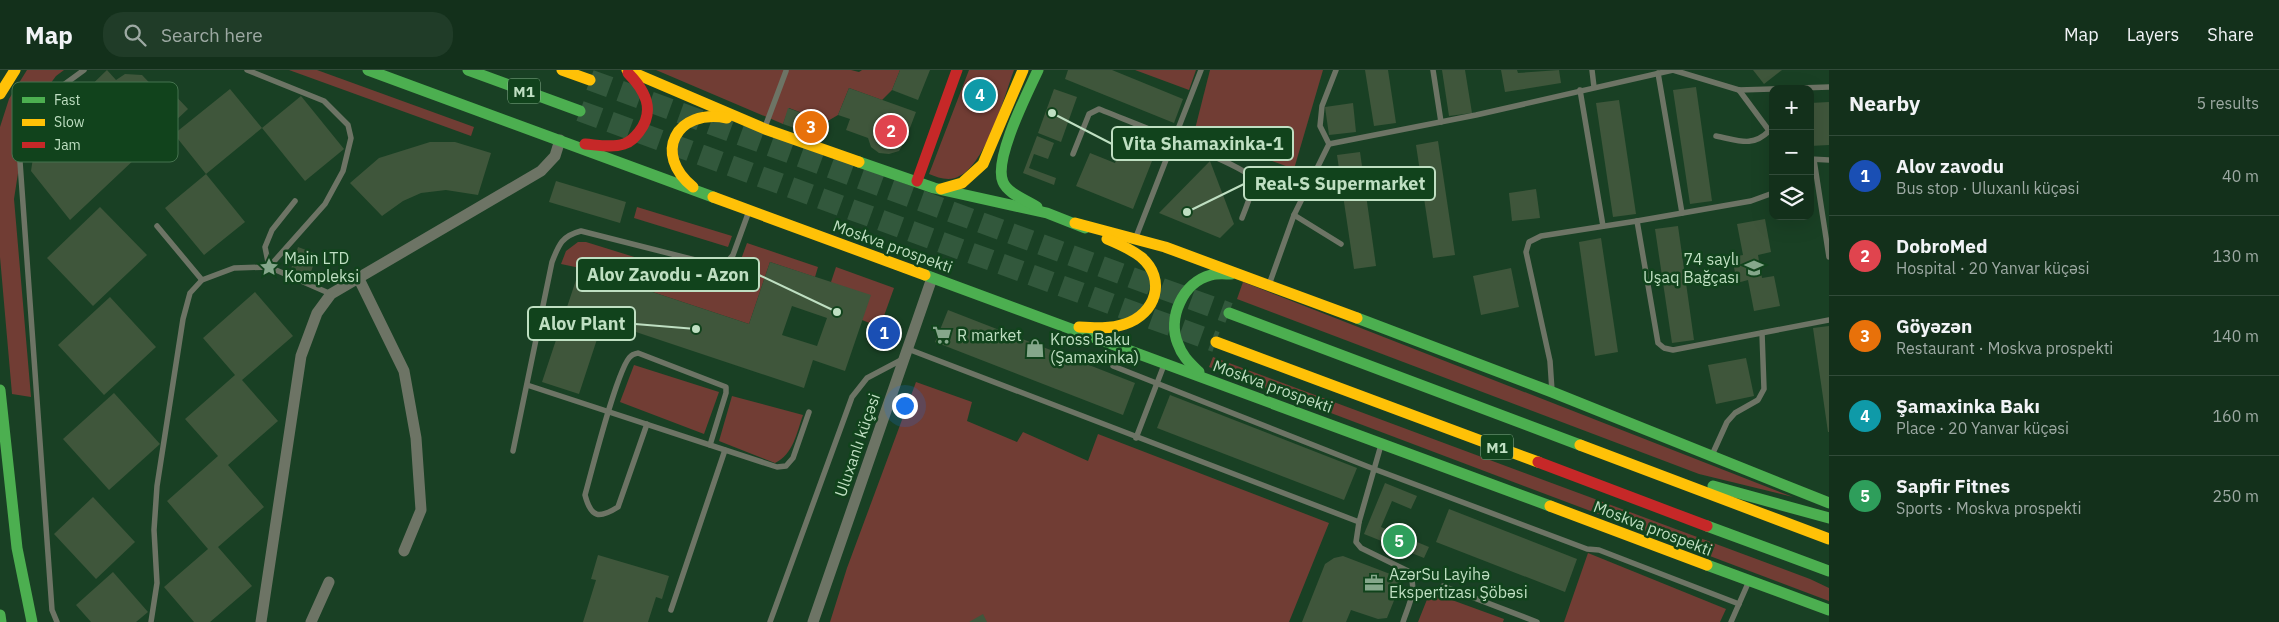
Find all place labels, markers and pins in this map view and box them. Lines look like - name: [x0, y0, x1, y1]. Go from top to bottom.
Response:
- pin: 4: [964, 76, 996, 114]
- pin: 3: [795, 108, 827, 146]
- pin: 2: [875, 112, 907, 150]
- callout: Vita Shamaxinka-1: [1112, 127, 1293, 160]
- callout: Real-S Supermarket: [1244, 167, 1435, 200]
- place label: Main LTD Kompleksi: [284, 248, 359, 286]
- place label: 74 saylı Uşaq Bağçası: [1643, 249, 1739, 287]
- place icon: Main LTD Kompleksi: [258, 256, 280, 278]
- school or university icon: 74 saylı Uşaq Bağçası: [1743, 257, 1765, 279]
- callout: Alov Zavodu - Azon: [577, 258, 759, 291]
- callout: Alov Plant: [528, 307, 635, 340]
- pin: 1: [868, 314, 900, 352]
- supermarket icon: R market: [931, 324, 953, 346]
- place label: R market: [957, 325, 1022, 345]
- place label: Kross Baku (Şamaxinka): [1050, 329, 1139, 367]
- shop icon: Kross Baku (Şamaxinka): [1024, 337, 1046, 359]
- pin: 5: [1383, 522, 1415, 560]
- place label: AzərSu Layihə Ekspertizası Şöbəsi: [1389, 564, 1528, 602]
- office icon: AzərSu Layihə Ekspertizası Şöbəsi: [1363, 572, 1385, 594]

